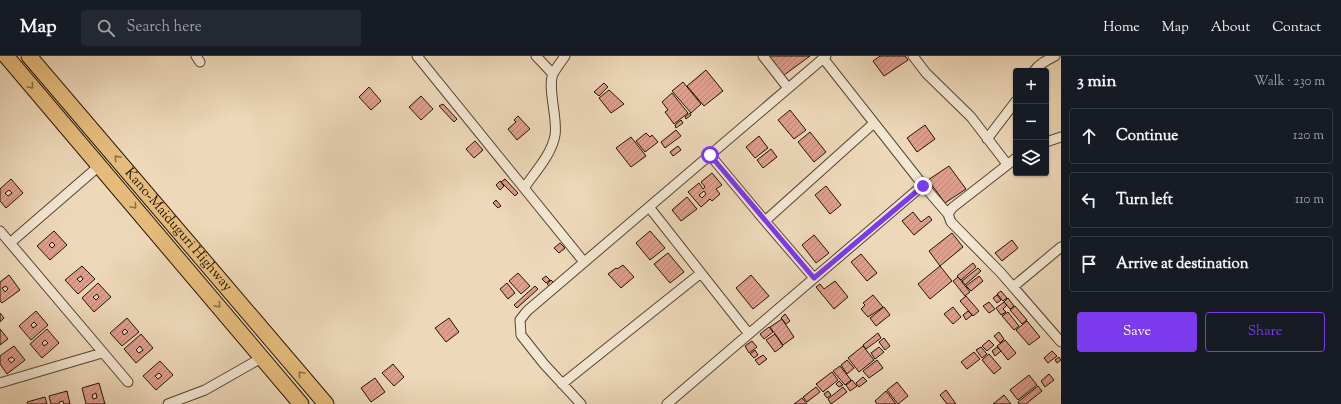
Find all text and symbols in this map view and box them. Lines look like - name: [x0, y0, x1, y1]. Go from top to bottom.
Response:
- search box: [81, 10, 361, 46]
- text: Map: [20, 14, 57, 41]
- icon: search: [95, 17, 117, 39]
- text: Search here: [127, 17, 202, 38]
- text: Home: [1103, 18, 1140, 38]
- text: Map: [1162, 18, 1189, 38]
- text: About: [1211, 18, 1250, 38]
- text: Contact: [1272, 18, 1321, 38]
- map controls: [1013, 68, 1049, 176]
- button: +: [1013, 68, 1049, 104]
- text: 3 min: [1077, 70, 1116, 94]
- text: Walk · 230 m: [1254, 73, 1325, 91]
- one-way arrow: [26, 81, 33, 88]
- button: −: [1013, 104, 1049, 140]
- icon: ahead: [1078, 125, 1100, 147]
- text: Continue: [1116, 126, 1178, 147]
- text: 120 m: [1293, 127, 1324, 145]
- button: layers: [1013, 140, 1049, 176]
- route start: [701, 146, 719, 164]
- one-way arrow: [114, 156, 121, 163]
- street label: Kano-Maiduguri Highway: [119, 164, 236, 296]
- route end: [914, 177, 932, 195]
- icon: left: [1078, 189, 1100, 211]
- text: Turn left: [1116, 190, 1173, 211]
- text: 110 m: [1295, 191, 1324, 209]
- one-way arrow: [129, 201, 136, 209]
- icon: arrive: [1078, 253, 1100, 275]
- text: Arrive at destination: [1116, 254, 1249, 275]
- one-way arrow: [213, 300, 220, 307]
- button: Save: [1077, 312, 1197, 352]
- button: Share: [1205, 312, 1325, 352]
- one-way arrow: [299, 372, 306, 379]

